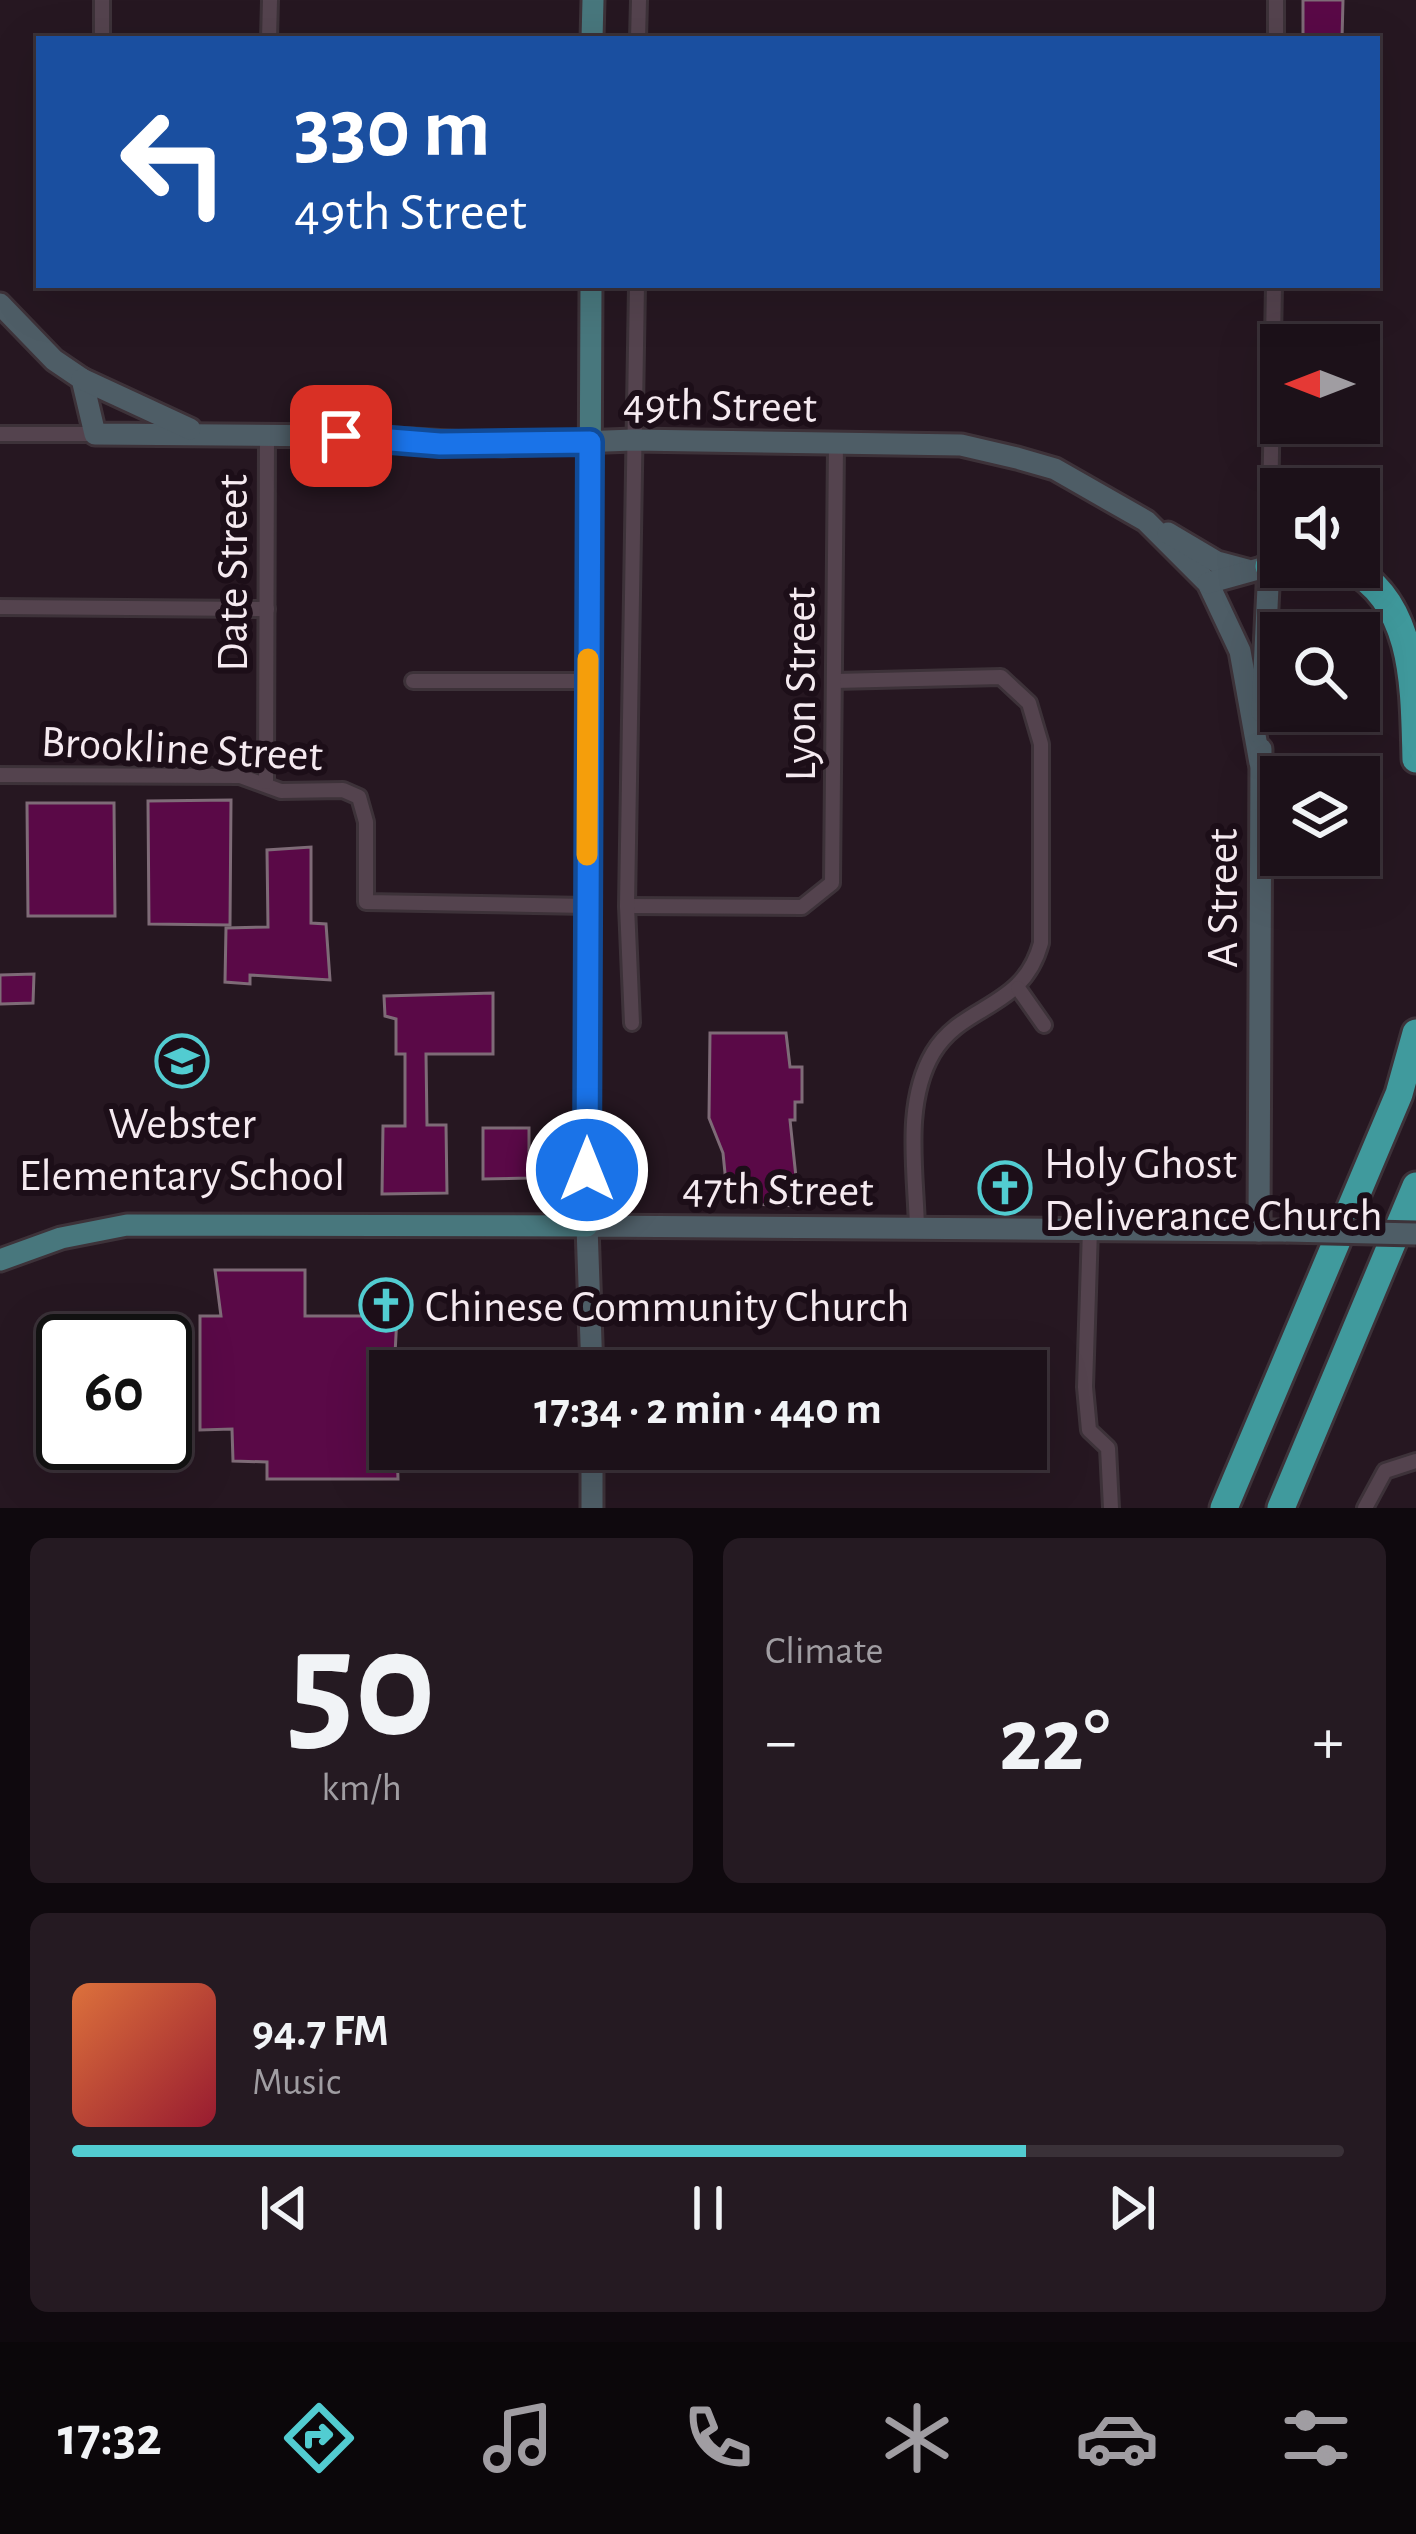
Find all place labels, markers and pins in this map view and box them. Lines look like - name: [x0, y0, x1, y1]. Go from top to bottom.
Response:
- pin: [290, 385, 392, 487]
- school or university icon: Webster Elementary School: [154, 1033, 210, 1089]
- place label: Webster Elementary School: [19, 1102, 345, 1199]
- place label: Holy Ghost Deliverance Church: [1044, 1142, 1383, 1239]
- church icon: Holy Ghost Deliverance Church: [977, 1160, 1033, 1216]
- church icon: Chinese Community Church: [358, 1277, 414, 1333]
- place label: Chinese Community Church: [425, 1285, 909, 1330]

